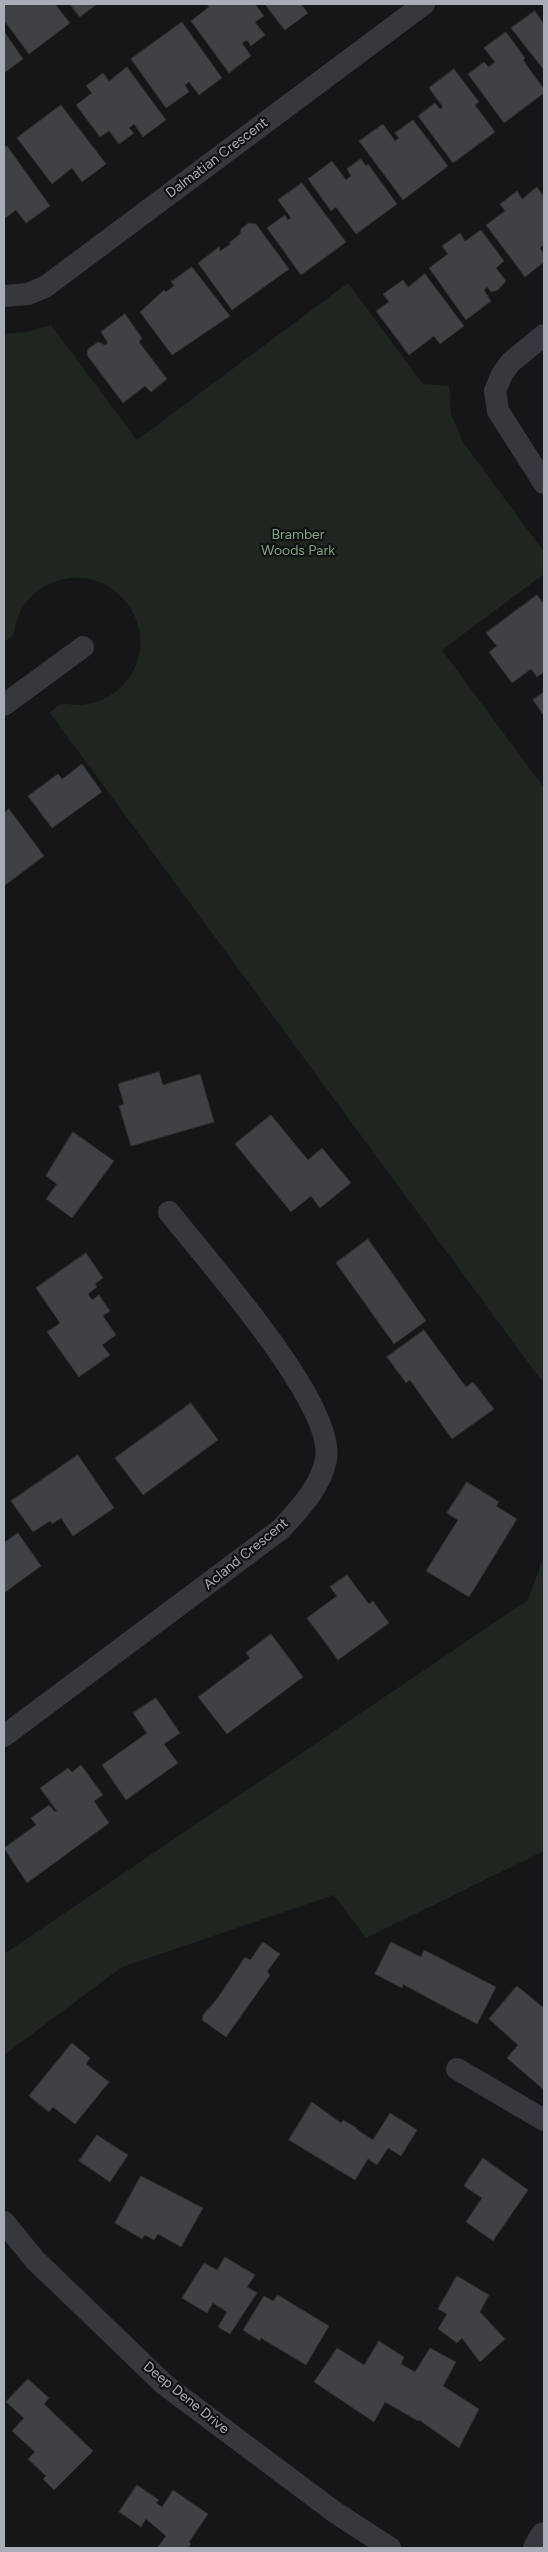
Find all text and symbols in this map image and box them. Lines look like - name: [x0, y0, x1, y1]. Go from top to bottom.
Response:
- street label: Dalmatian Crescent: [163, 114, 271, 202]
- park label: Bramber Woods Park: [261, 527, 335, 560]
- street label: Acland Crescent: [200, 1515, 292, 1593]
- street label: Deep Dene Drive: [140, 2358, 232, 2438]

